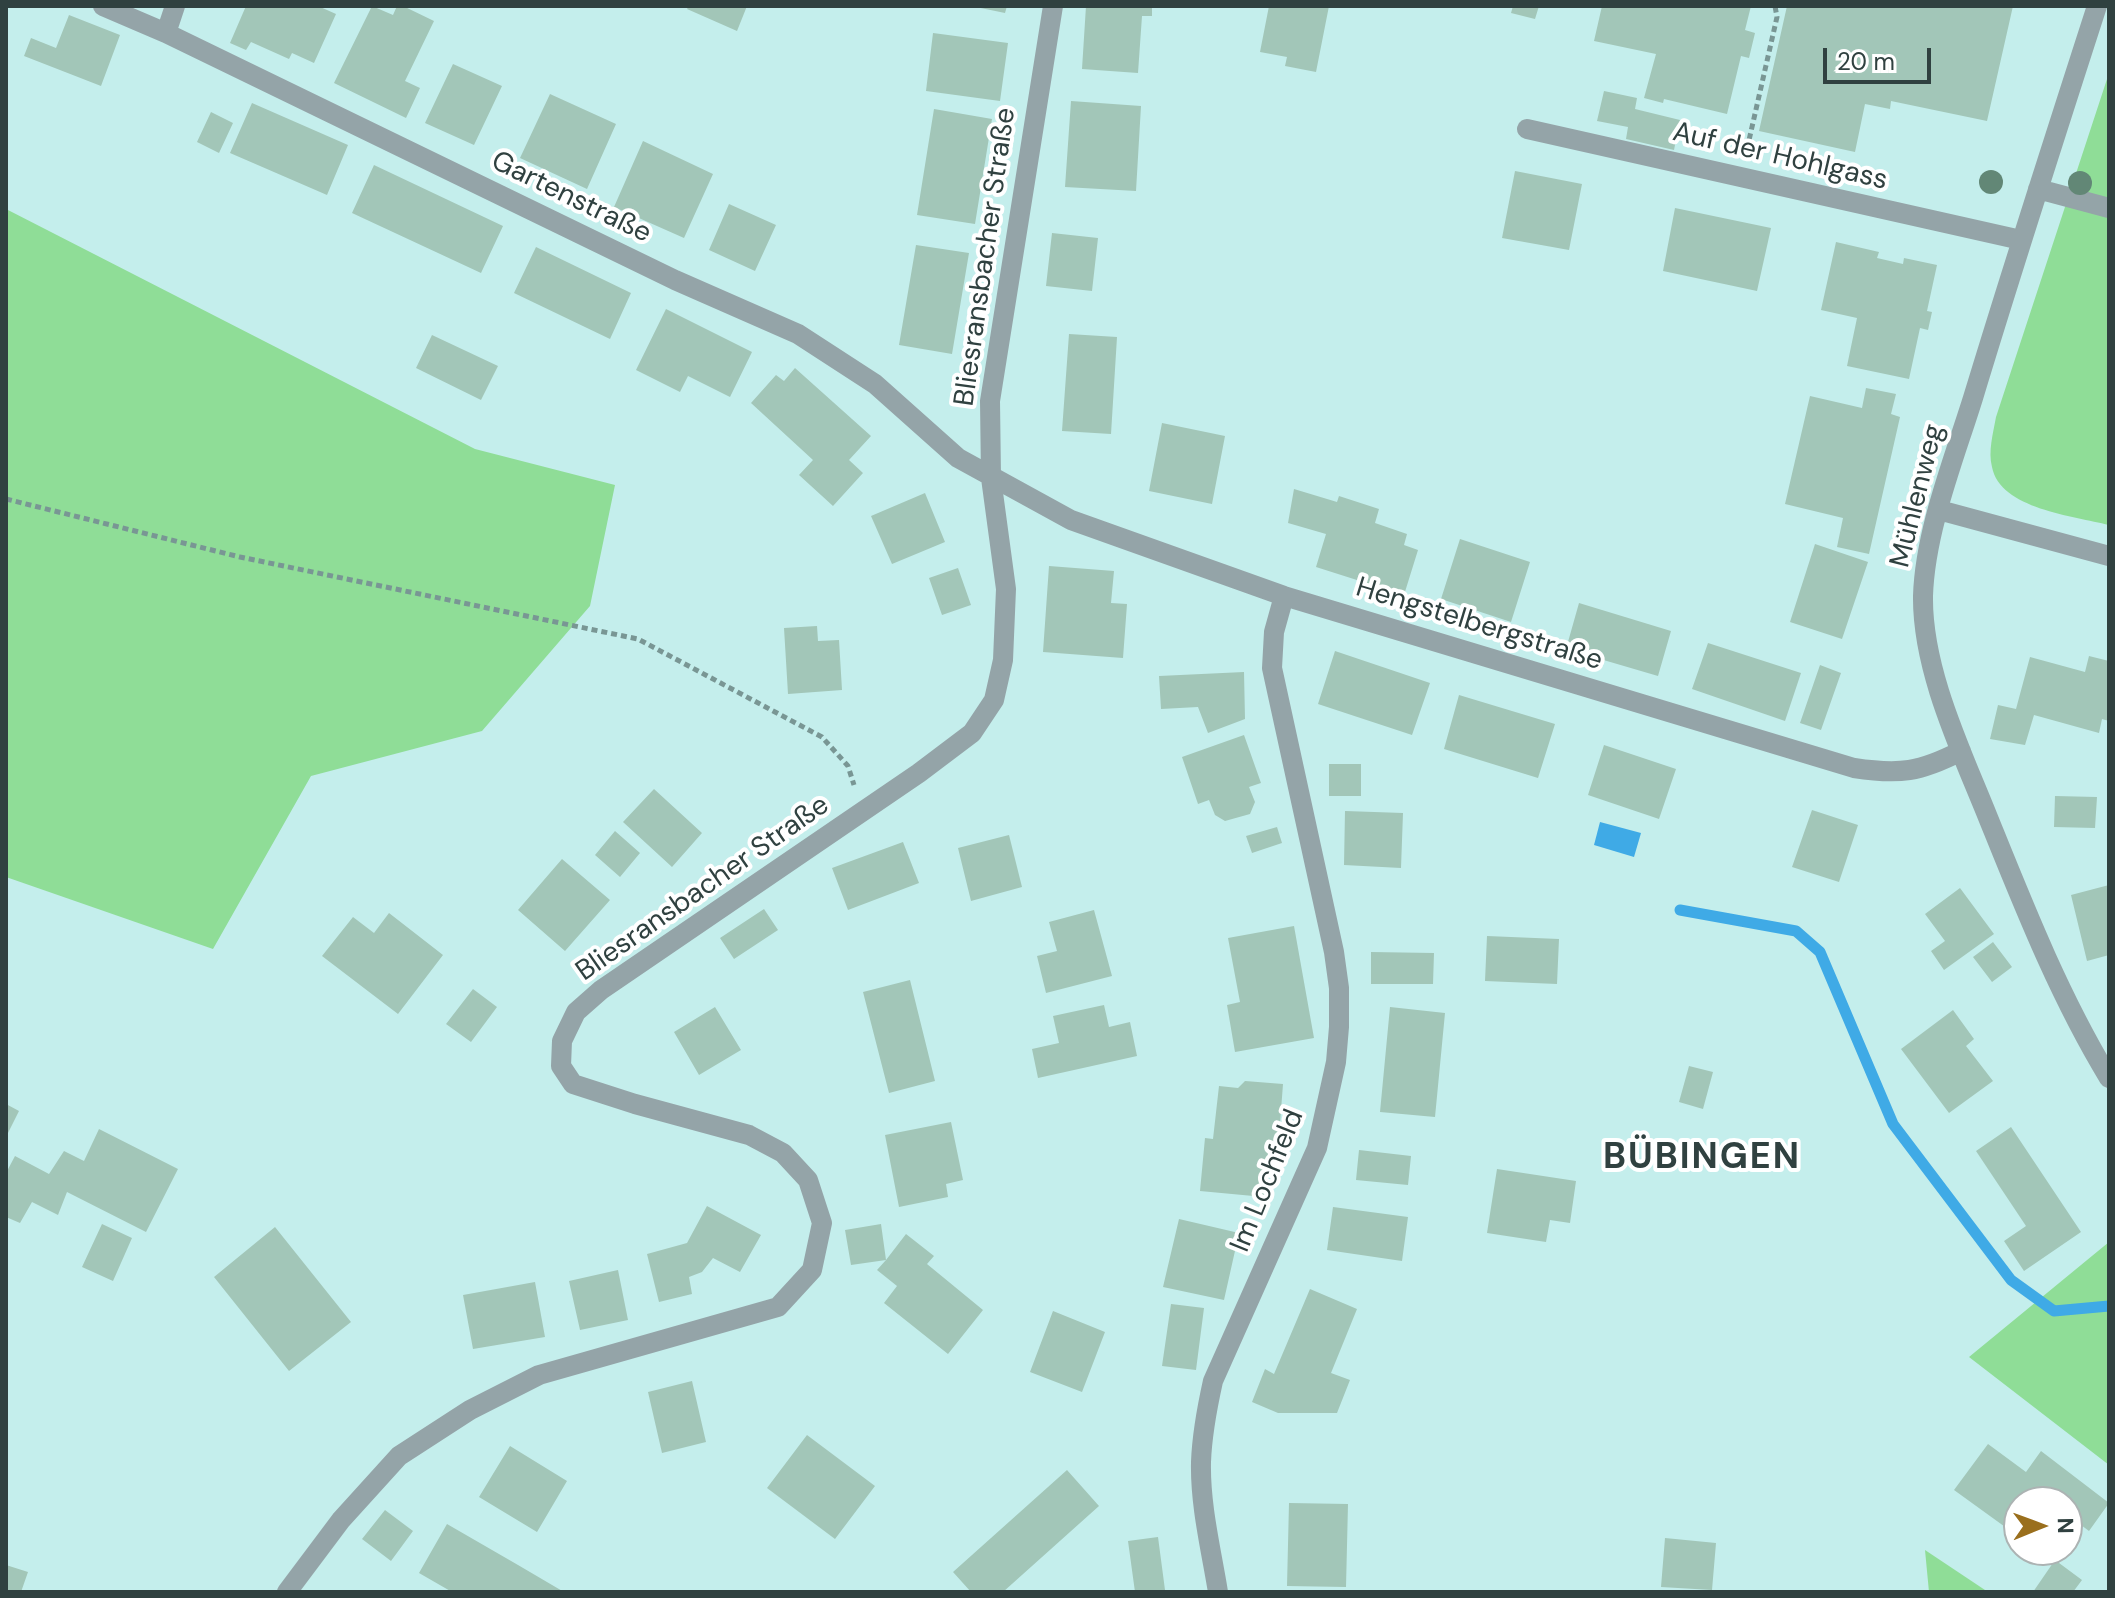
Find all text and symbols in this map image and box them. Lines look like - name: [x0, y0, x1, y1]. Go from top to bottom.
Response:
- scale bar: [1827, 32, 1935, 82]
- text: 20 m: [1837, 46, 1895, 77]
- street label: Bliesransbacher Straße: [948, 106, 1024, 408]
- street label: Auf der Hohlgass: [1669, 116, 1891, 198]
- street label: Gartenstraße: [486, 145, 656, 251]
- street label: Mühlenweg: [1884, 421, 1952, 571]
- street label: Hengstelbergstraße: [1352, 572, 1606, 678]
- street label: Bliesransbacher Straße: [570, 789, 836, 989]
- street label: Im Lochfeld: [1224, 1105, 1312, 1257]
- district label: BÜBINGEN: [1603, 1137, 1801, 1181]
- north arrow: [2003, 1486, 2083, 1566]
- text: N: [2051, 1517, 2080, 1534]

